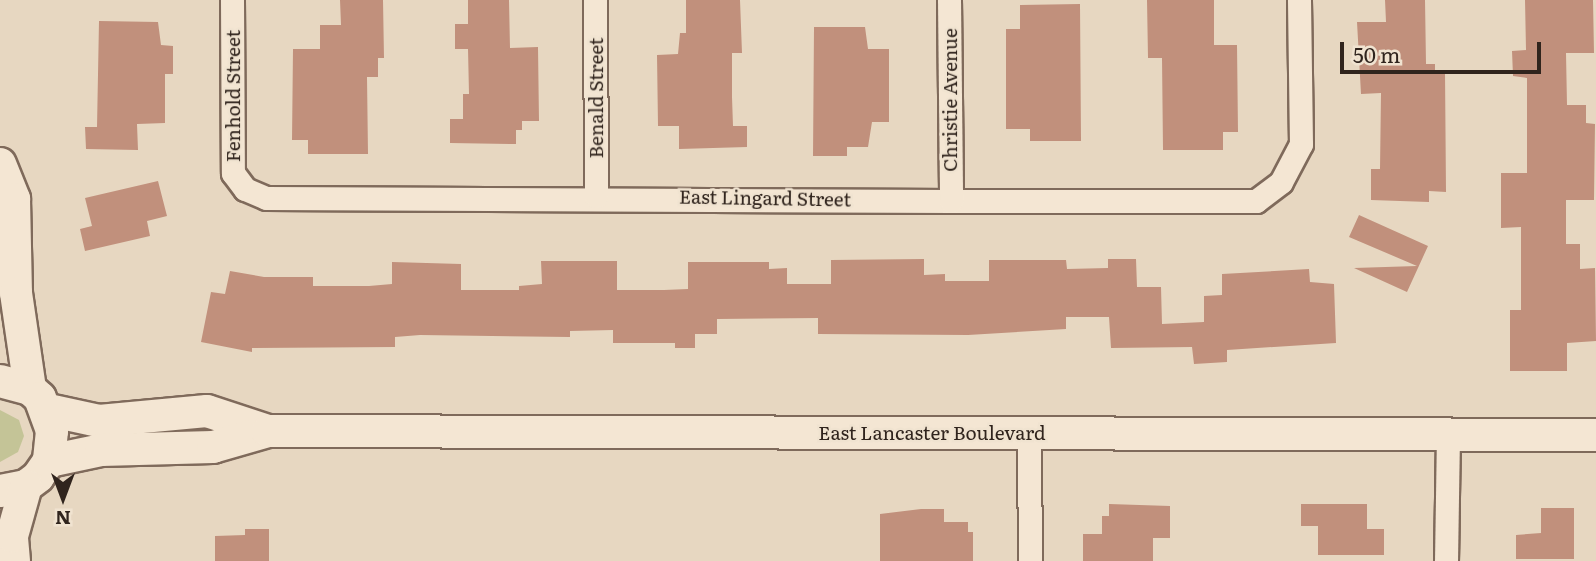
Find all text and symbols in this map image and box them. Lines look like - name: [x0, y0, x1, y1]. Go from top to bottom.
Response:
- street label: Christie Avenue: [939, 28, 961, 172]
- scale bar: [1344, 28, 1545, 72]
- street label: Fenhold Street: [222, 30, 244, 162]
- street label: Benald Street: [585, 38, 607, 158]
- text: 50 m: [1353, 38, 1400, 69]
- street label: East Lingard Street: [679, 185, 851, 211]
- street label: East Lancaster Boulevard: [818, 422, 1046, 444]
- north arrow: [28, 463, 98, 533]
- text: N: [55, 505, 71, 533]

